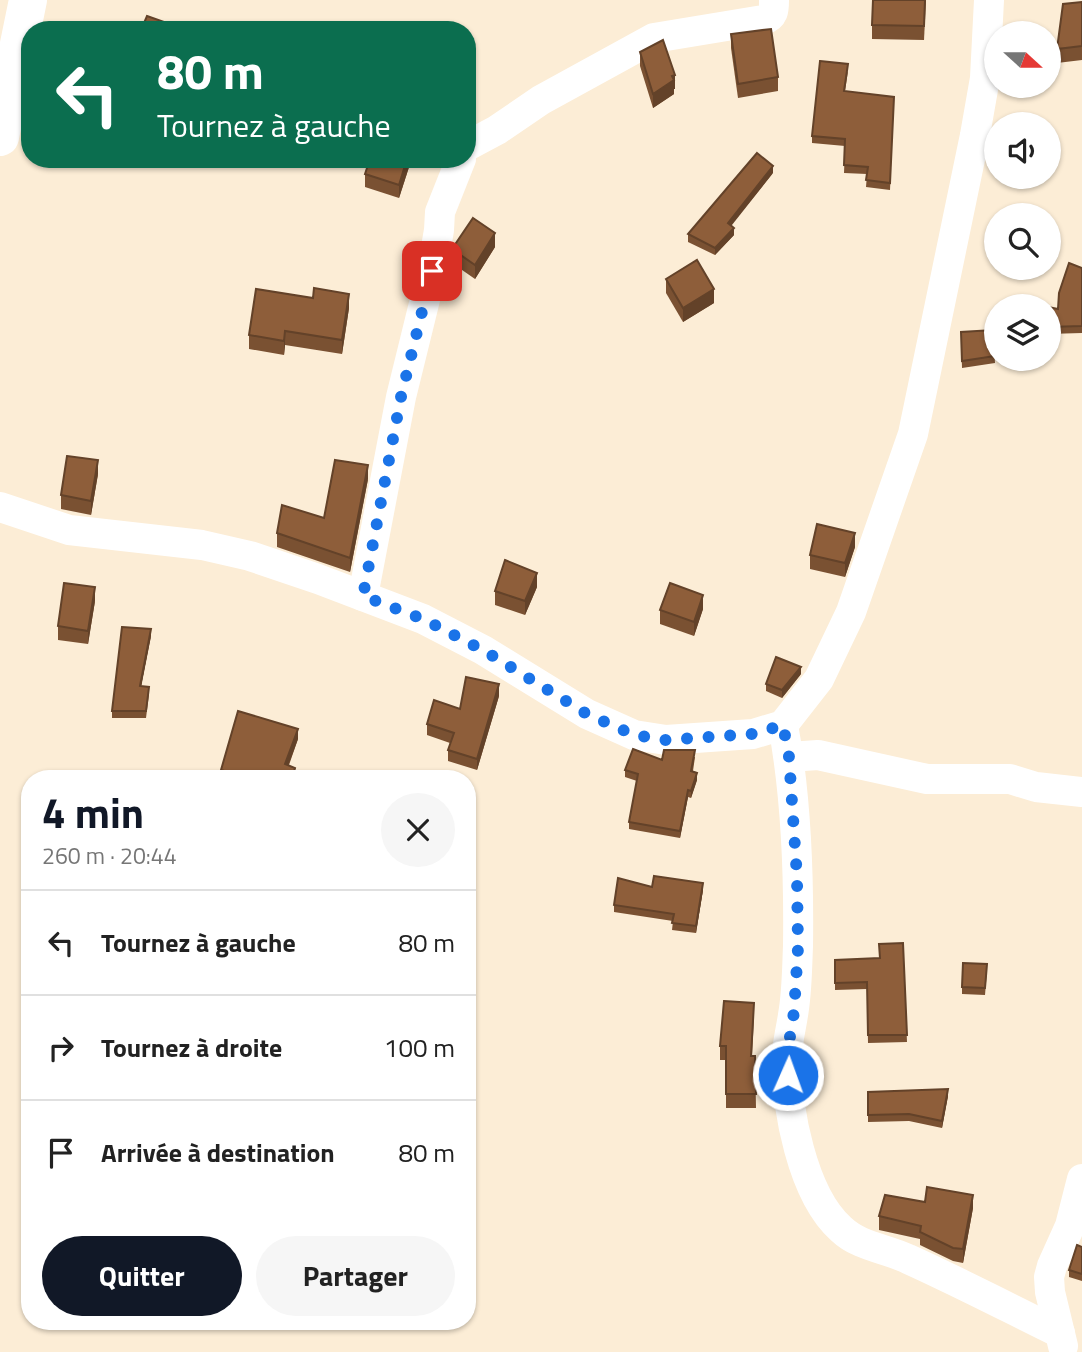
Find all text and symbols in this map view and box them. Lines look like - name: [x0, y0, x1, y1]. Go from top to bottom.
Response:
- north arrow: [984, 21, 1060, 98]
- map controls: [984, 21, 1061, 371]
- text: 80 m: [157, 33, 264, 108]
- icon: left: [42, 49, 133, 140]
- text: Tournez à gauche: [157, 101, 391, 149]
- button: sound: [984, 112, 1061, 189]
- button: search: [984, 203, 1061, 280]
- pin: [402, 241, 462, 301]
- icon: arrive: [413, 252, 451, 290]
- button: layers: [984, 294, 1061, 371]
- text: 4 min: [42, 780, 144, 844]
- button: close: [381, 793, 455, 867]
- text: 260 m · 20:44: [42, 838, 177, 873]
- text: Tournez à gauche: [101, 923, 296, 962]
- text: 80 m: [398, 923, 455, 962]
- icon: left: [42, 924, 80, 962]
- text: Tournez à droite: [101, 1028, 282, 1067]
- text: 100 m: [384, 1028, 455, 1067]
- icon: right: [42, 1029, 80, 1067]
- position arrow: [751, 1038, 825, 1112]
- text: Arrivée à destination: [101, 1133, 335, 1172]
- text: 80 m: [398, 1133, 455, 1172]
- icon: arrive: [42, 1134, 80, 1172]
- button: Quitter: [42, 1236, 242, 1316]
- button: Partager: [256, 1236, 455, 1316]

